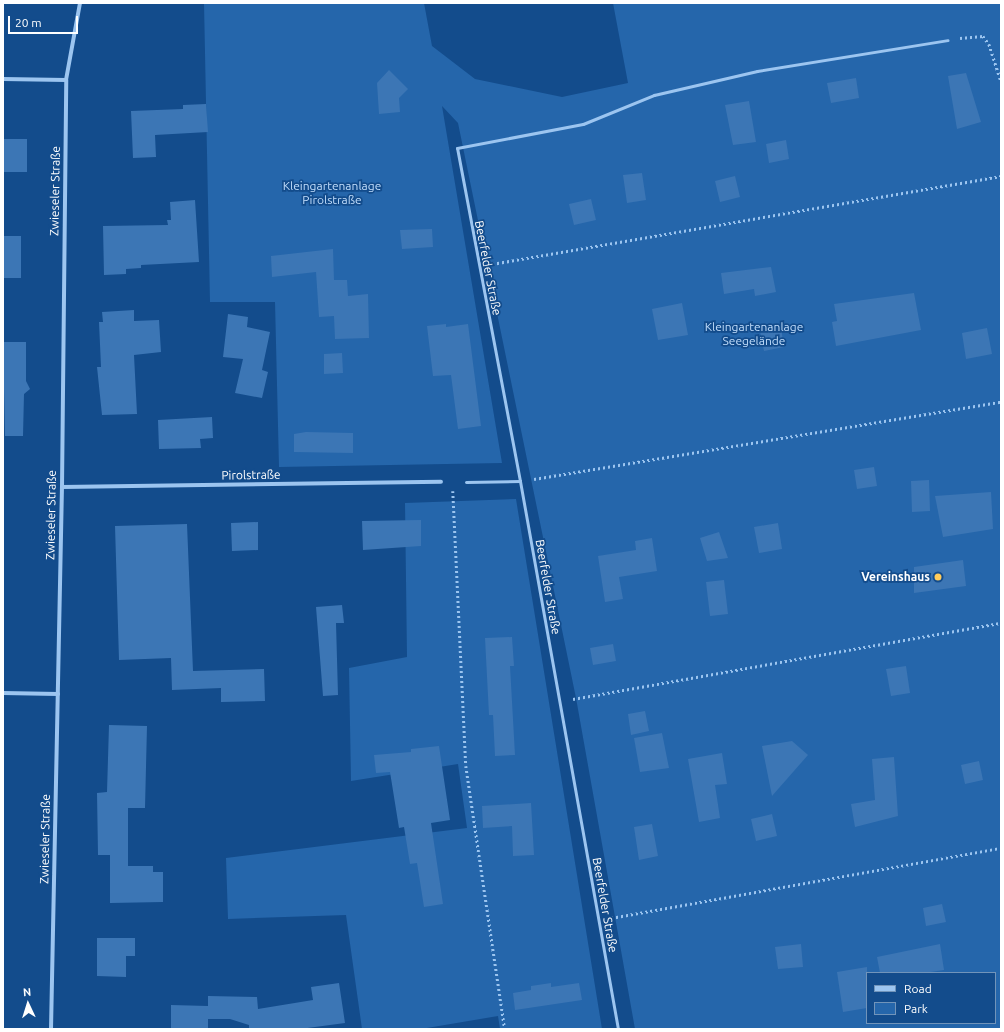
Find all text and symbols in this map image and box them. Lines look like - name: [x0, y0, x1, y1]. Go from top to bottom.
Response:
- scale bar: [10, 8, 80, 34]
- text: 20 m: [15, 16, 42, 29]
- street label: Zwieseler Straße: [47, 146, 63, 236]
- park label: Kleingartenanlage Pirolstraße: [283, 179, 381, 207]
- street label: Beerfelder Straße: [472, 219, 504, 317]
- park label: Kleingartenanlage Seegelände: [705, 320, 803, 348]
- street label: Pirolstraße: [221, 467, 281, 483]
- street label: Zwieseler Straße: [43, 470, 59, 560]
- street label: Beerfelder Straße: [533, 538, 563, 636]
- place label: Vereinshaus: [861, 570, 930, 584]
- marker: Vereinshaus: [933, 572, 943, 582]
- street label: Zwieseler Straße: [37, 794, 53, 884]
- street label: Beerfelder Straße: [590, 856, 620, 954]
- legend: [866, 972, 996, 1024]
- text: Road: [904, 982, 932, 995]
- north arrow: [8, 984, 48, 1024]
- text: N: [23, 986, 32, 998]
- text: Park: [904, 1002, 928, 1015]

